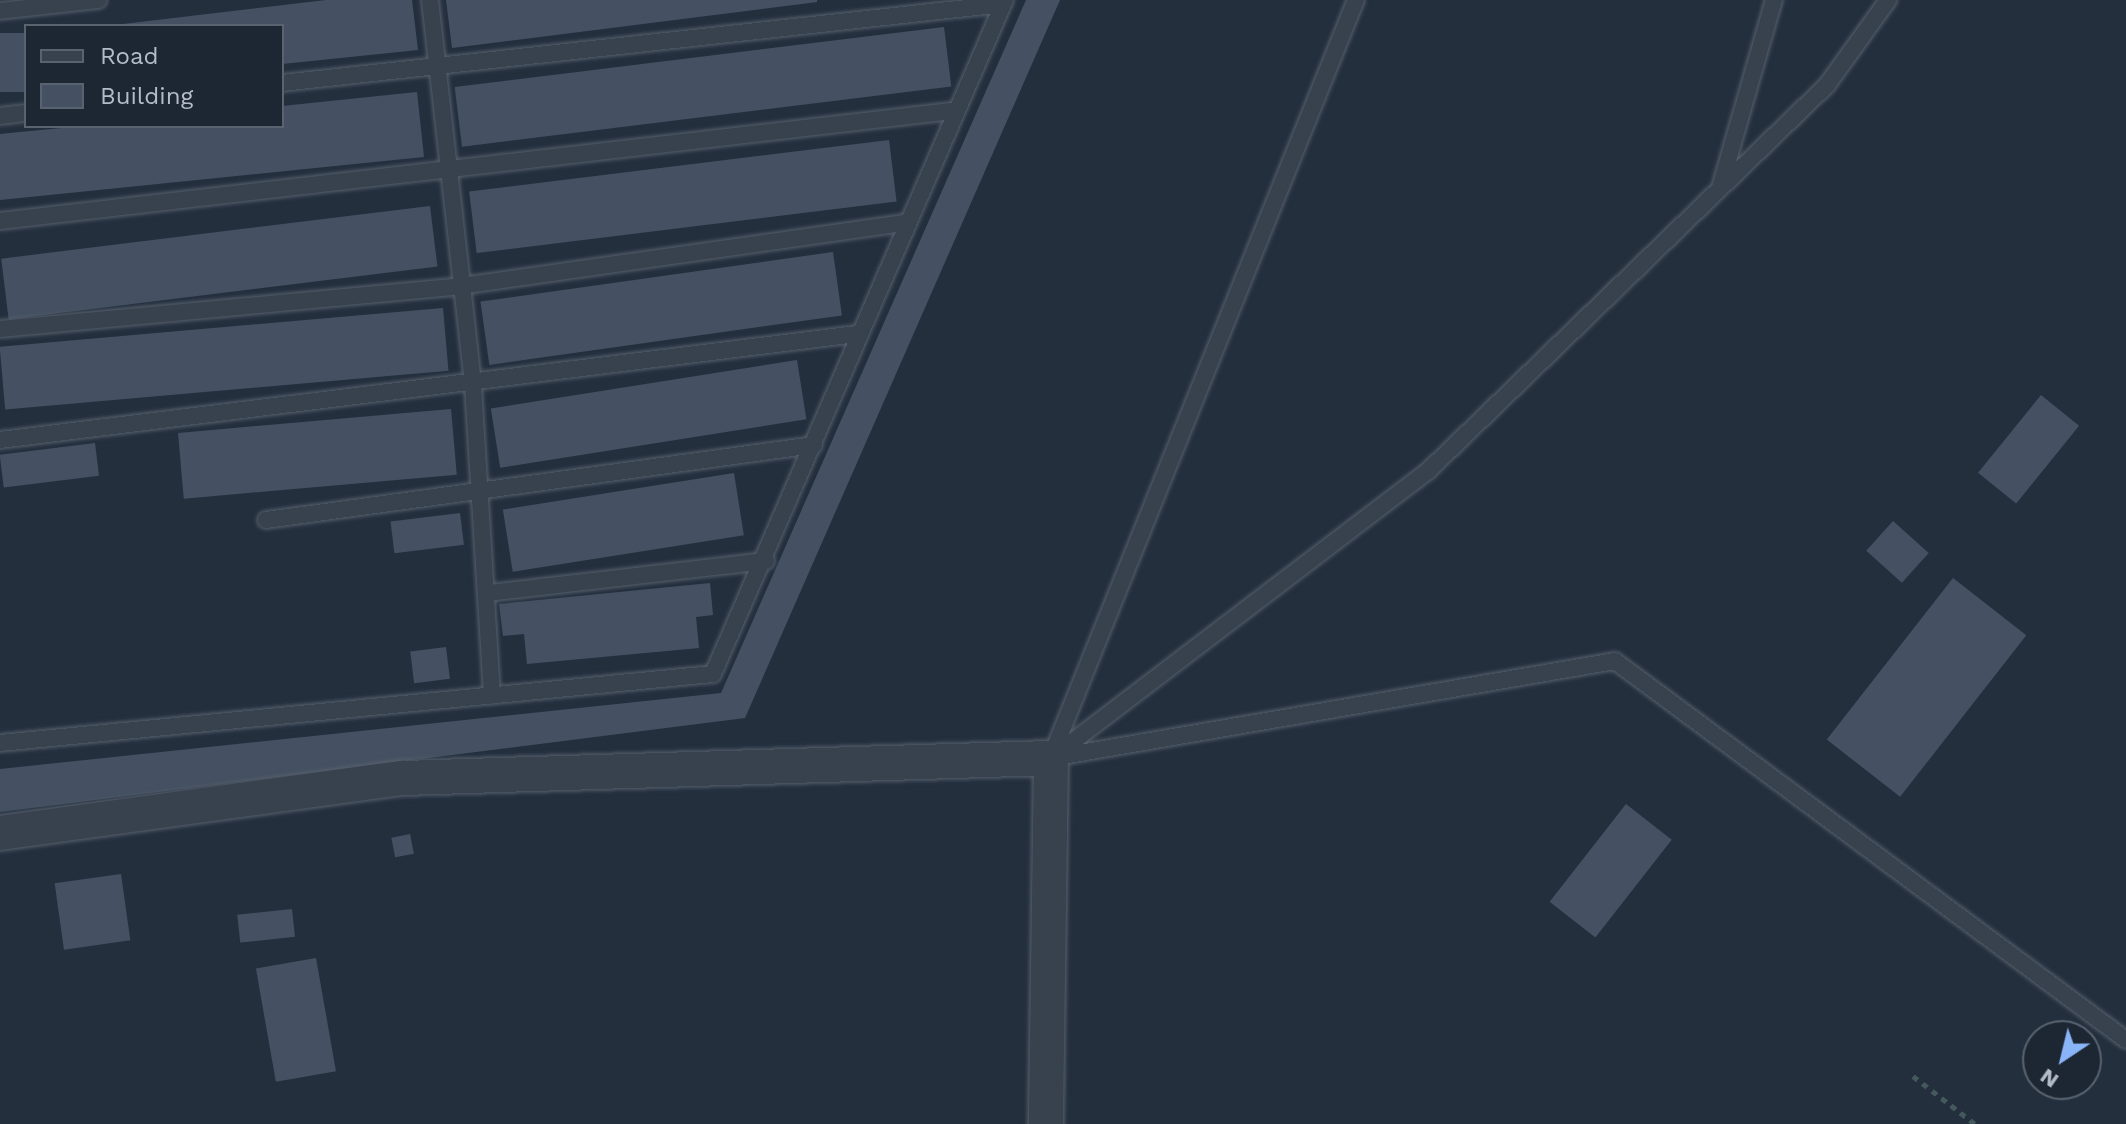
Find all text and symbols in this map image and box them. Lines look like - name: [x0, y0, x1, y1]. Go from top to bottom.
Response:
- legend: [24, 24, 284, 128]
- text: Road: [100, 42, 159, 70]
- text: Building: [100, 82, 193, 110]
- north arrow: [2022, 1020, 2102, 1100]
- text: N: [2035, 1064, 2063, 1093]

